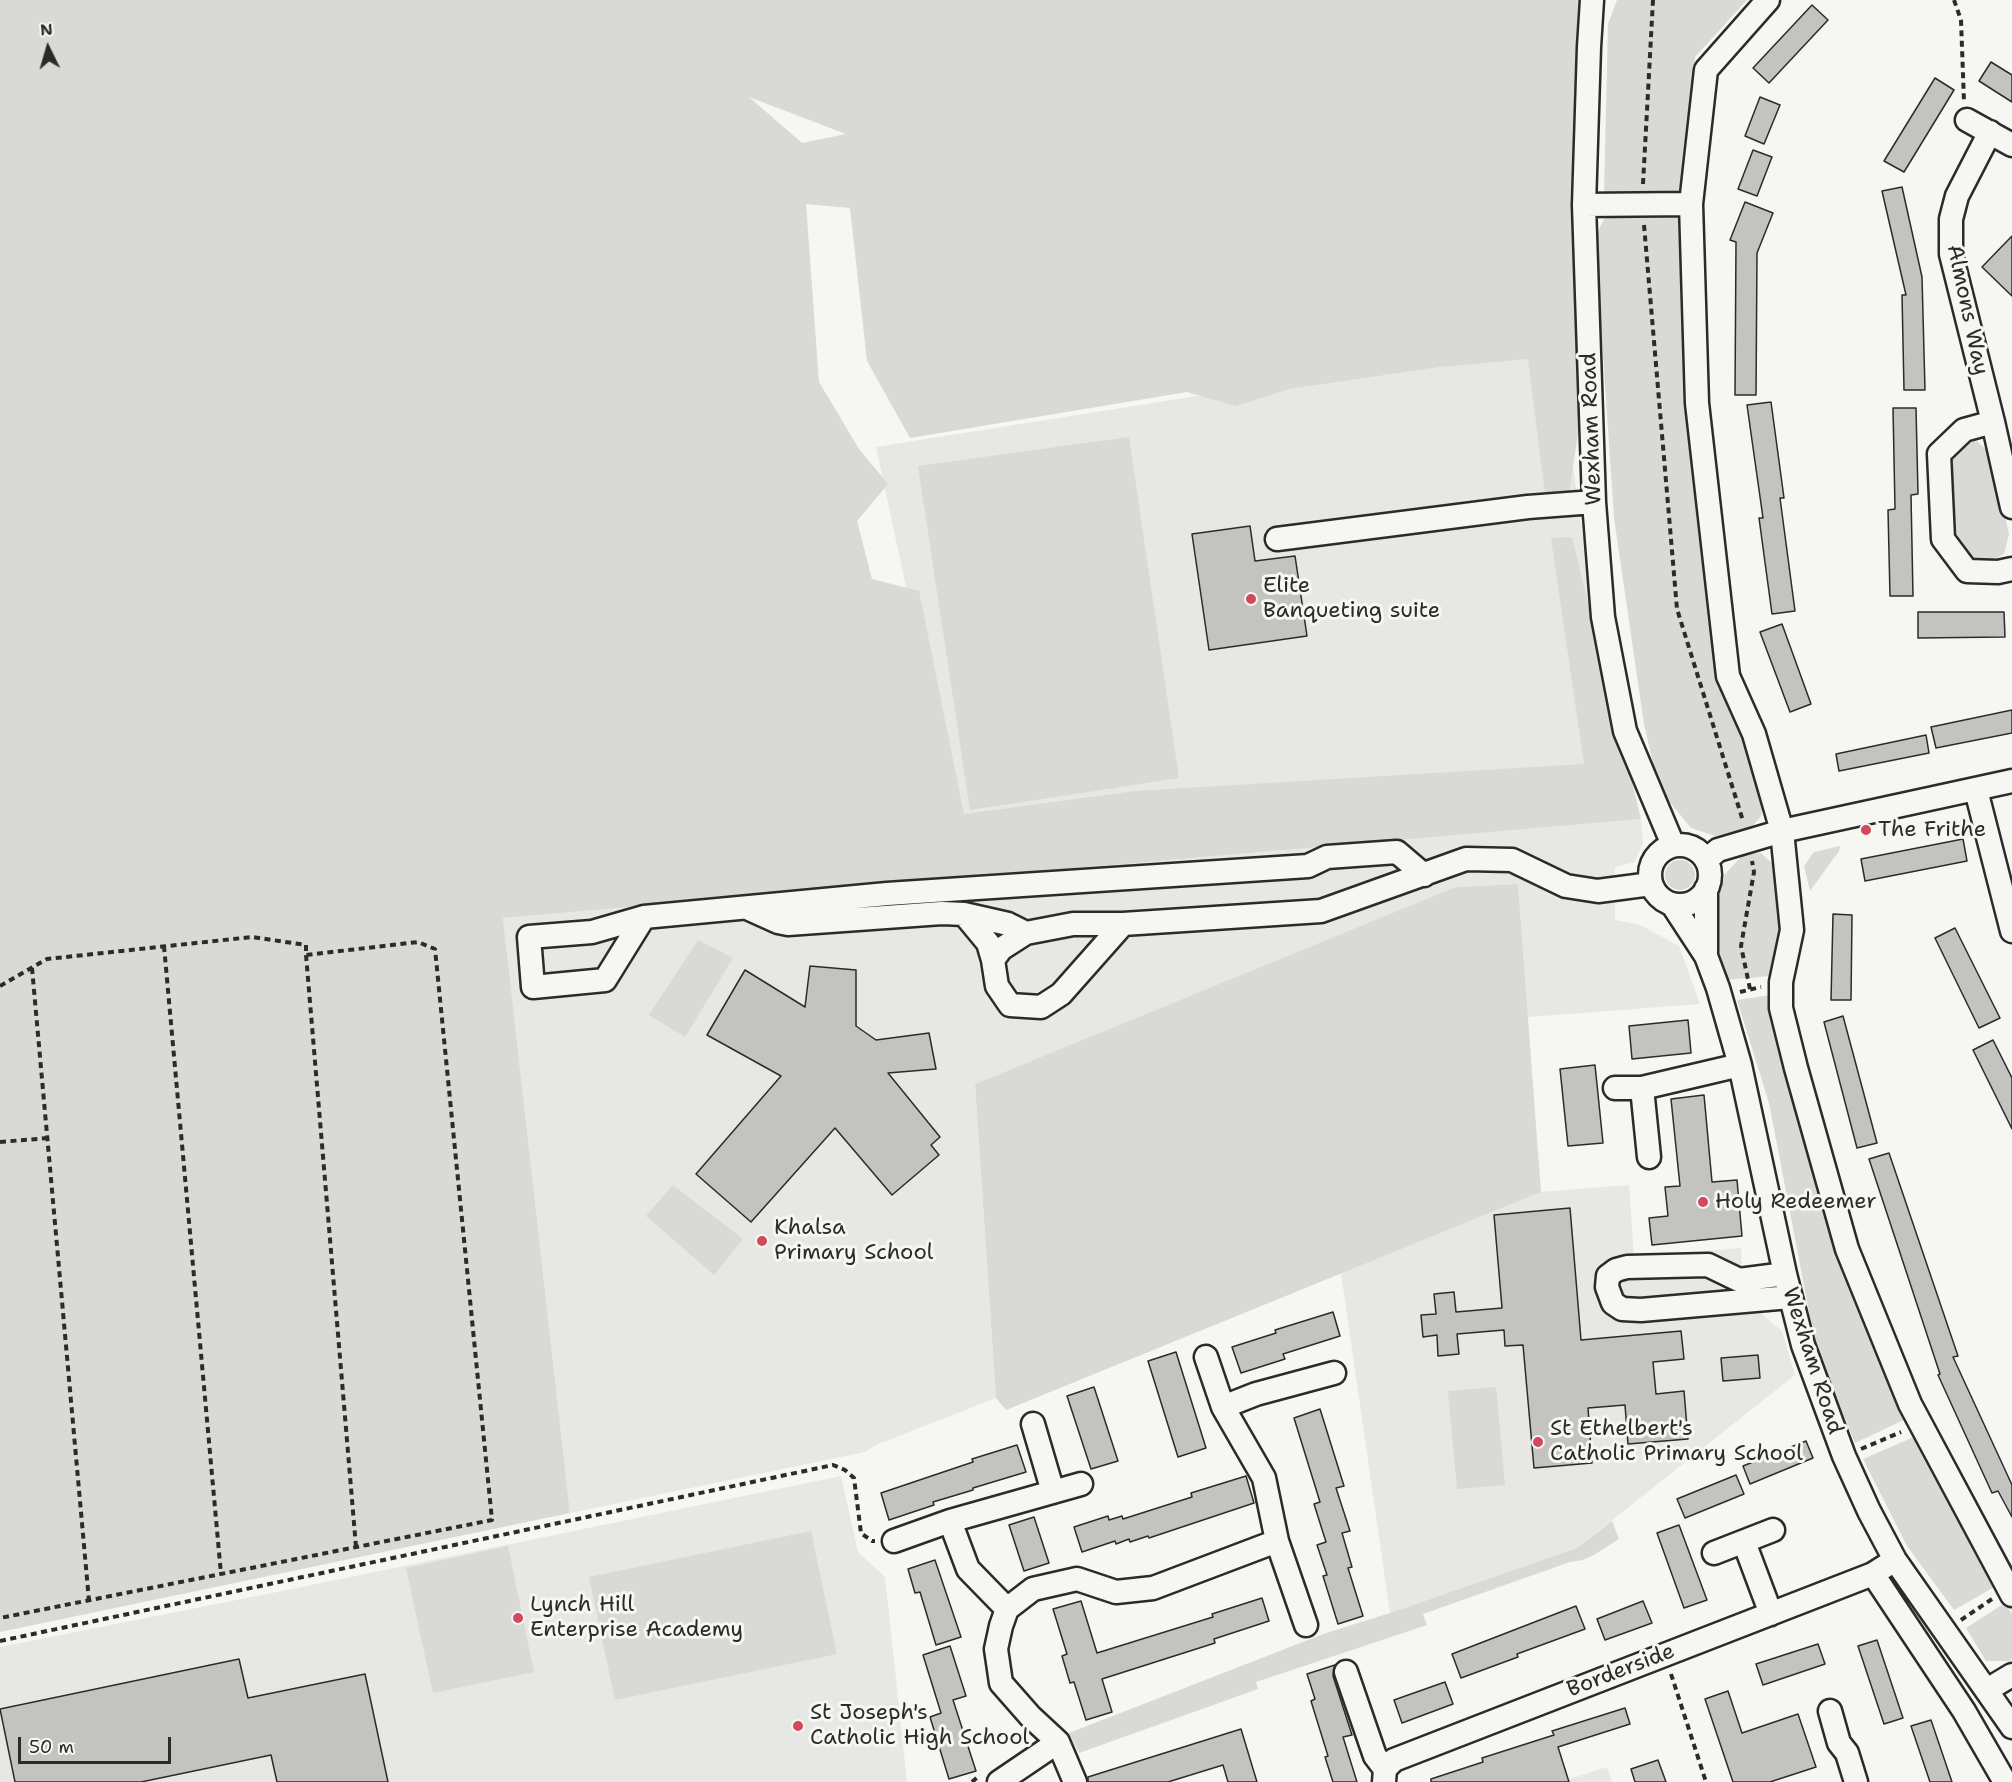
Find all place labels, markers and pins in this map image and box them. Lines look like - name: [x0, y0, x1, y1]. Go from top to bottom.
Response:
- place label: Elite Banqueting suite: [1263, 573, 1440, 624]
- marker: Elite Banqueting suite: [1244, 592, 1258, 606]
- place label: The Frithe: [1878, 817, 1986, 843]
- marker: The Frithe: [1859, 823, 1873, 837]
- place label: Holy Redeemer: [1715, 1189, 1877, 1215]
- marker: Holy Redeemer: [1696, 1195, 1710, 1209]
- place label: Khalsa Primary School: [774, 1215, 933, 1266]
- marker: Khalsa Primary School: [755, 1234, 769, 1248]
- place label: St Ethelbert's Catholic Primary School: [1550, 1416, 1803, 1468]
- marker: St Ethelbert's Catholic Primary School: [1531, 1435, 1545, 1449]
- place label: Lynch Hill Enterprise Academy: [530, 1592, 743, 1644]
- marker: Lynch Hill Enterprise Academy: [511, 1611, 525, 1625]
- place label: St Joseph's Catholic High School: [810, 1700, 1029, 1752]
- marker: St Joseph's Catholic High School: [791, 1719, 805, 1733]

